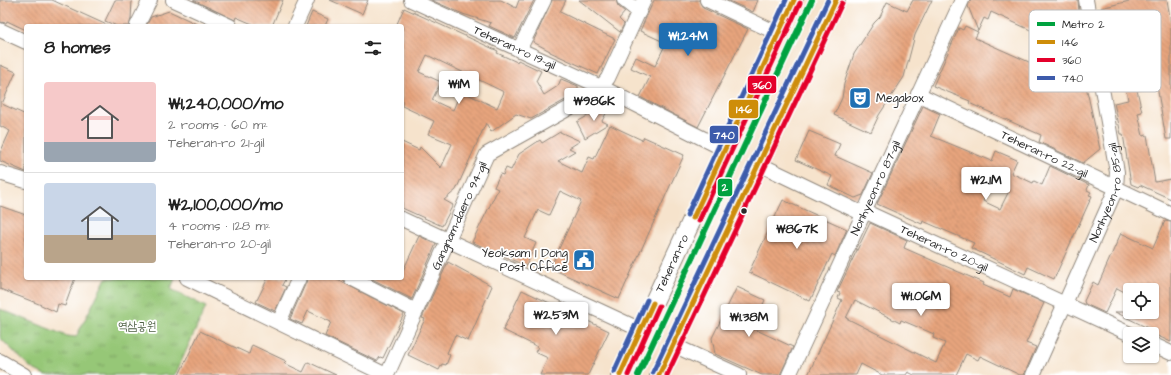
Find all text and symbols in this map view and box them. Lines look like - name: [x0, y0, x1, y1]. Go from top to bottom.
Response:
- legend: [1029, 10, 1161, 92]
- text: Metro 2: [1062, 17, 1105, 32]
- street label: Teheran-ro 19-gil: [470, 22, 559, 74]
- pin: ₩1.24M: [655, 23, 721, 57]
- text: ₩1.24M: [668, 27, 708, 45]
- text: 146: [1062, 35, 1078, 50]
- text: 8 homes: [44, 36, 111, 60]
- icon: filters: [362, 37, 384, 59]
- text: 360: [1062, 53, 1081, 68]
- pin: ₩1M: [440, 71, 478, 105]
- text: 740: [1062, 71, 1083, 86]
- text: ₩1M: [448, 75, 470, 93]
- line badge: 360: [747, 75, 777, 94]
- text: 360: [751, 78, 772, 93]
- theatre icon: Megabox: [847, 85, 873, 111]
- pin: ₩986K: [566, 88, 622, 122]
- place label: Megabox: [876, 90, 924, 108]
- text: ₩1,240,000/mo: [168, 92, 284, 116]
- text: ₩986K: [573, 92, 615, 110]
- icon: home: [76, 98, 124, 146]
- line badge: 146: [728, 99, 759, 119]
- text: 146: [736, 102, 752, 117]
- text: 2 rooms · 60 m²: [168, 116, 268, 134]
- line badge: 740: [709, 125, 739, 144]
- street label: Teheran-ro 22-gil: [998, 127, 1091, 182]
- text: 740: [712, 128, 735, 143]
- text: Teheran-ro 21-gil: [168, 134, 264, 152]
- street label: Nonhyeon-ro 87-gil: [846, 138, 905, 238]
- street label: Nonhyeon-ro 85-gil: [1085, 142, 1126, 245]
- street label: Gangnam-daero 94-gil: [428, 159, 492, 273]
- pin: ₩2.1M: [958, 167, 1014, 201]
- text: ₩2.1M: [970, 171, 1002, 189]
- line badge: 2: [717, 178, 733, 197]
- text: 2: [721, 180, 729, 195]
- text: ₩2,100,000/mo: [168, 193, 283, 217]
- icon: home: [76, 199, 124, 247]
- unlabelled marker: [739, 206, 749, 216]
- pin: ₩867K: [769, 216, 825, 250]
- text: 4 rooms · 128 m²: [168, 217, 270, 235]
- text: ₩867K: [776, 220, 818, 238]
- street label: Teheran-ro 20-gil: [897, 221, 991, 276]
- street label: Teheran-ro: [651, 232, 693, 295]
- text: Teheran-ro 20-gil: [168, 235, 271, 253]
- place label: Yeoksam 1 Dong Post Office: [482, 245, 569, 276]
- public building icon: Yeoksam 1 Dong Post Office: [571, 247, 597, 273]
- pin: ₩1.06M: [888, 283, 954, 317]
- map controls: [1123, 283, 1159, 363]
- button: locate: [1123, 283, 1159, 319]
- text: ₩1.06M: [901, 287, 941, 305]
- pin: ₩2.53M: [523, 302, 589, 336]
- pin: ₩1.38M: [716, 304, 782, 338]
- text: ₩2.53M: [533, 306, 579, 324]
- text: ₩1.38M: [730, 308, 768, 326]
- park label: 역삼공원: [118, 318, 156, 335]
- button: layers: [1123, 327, 1159, 363]

